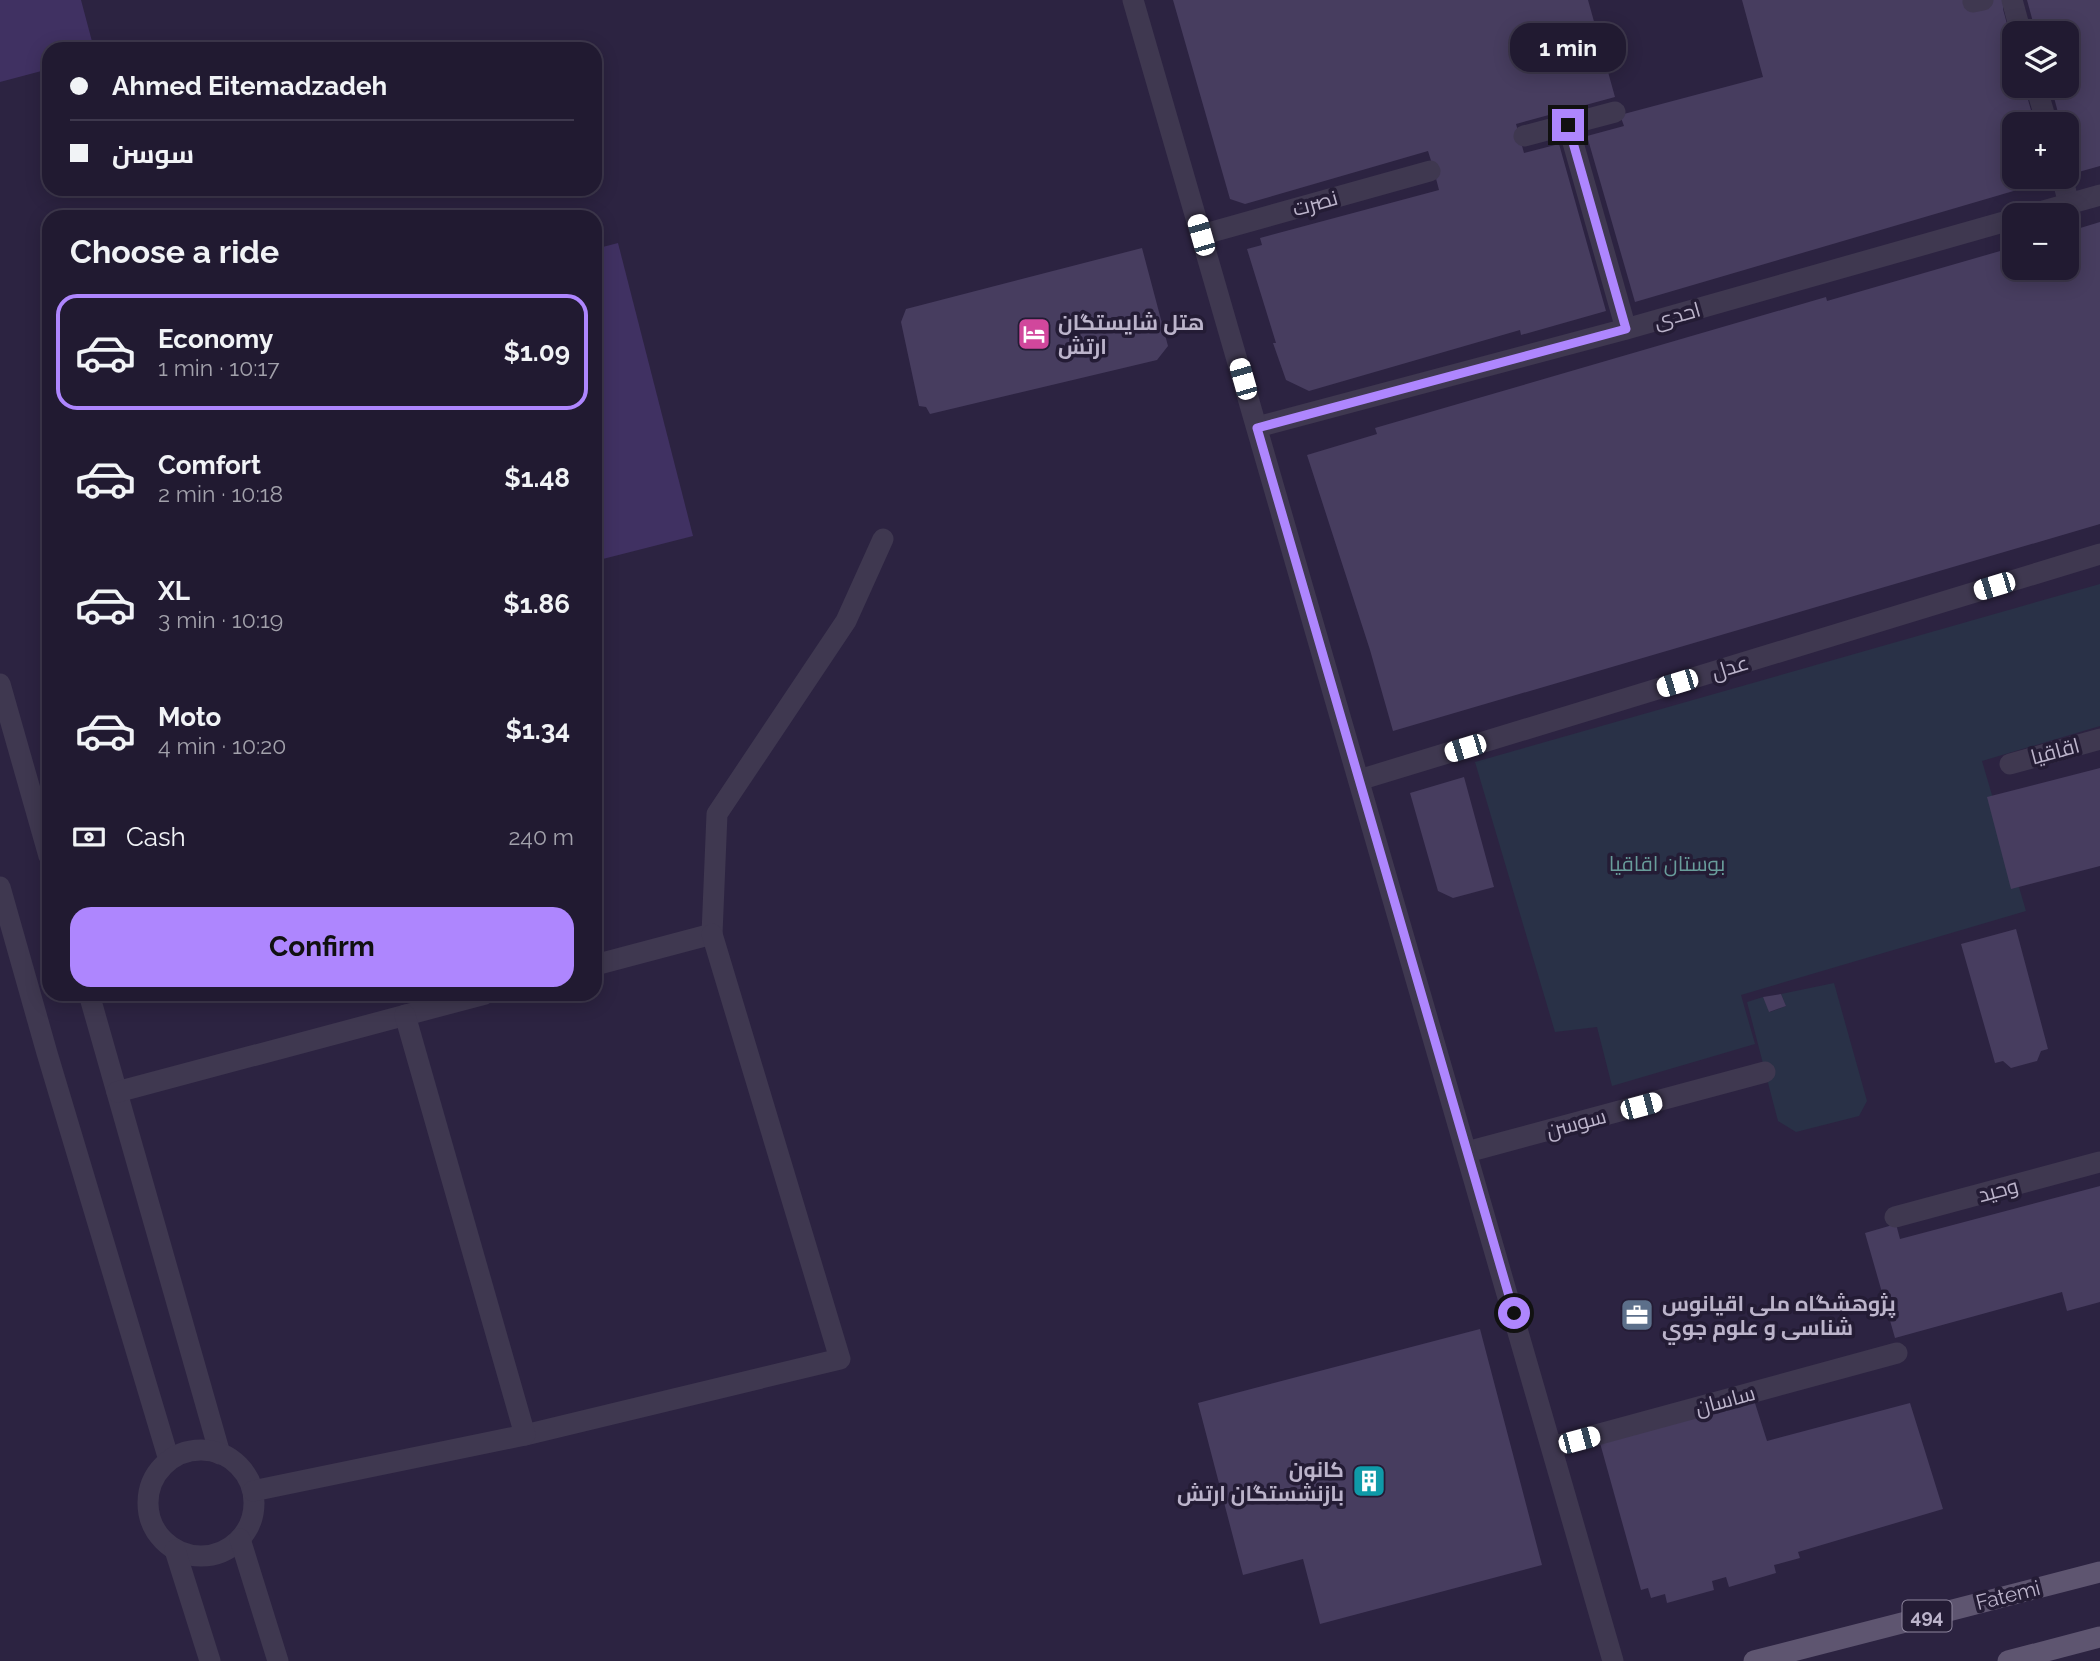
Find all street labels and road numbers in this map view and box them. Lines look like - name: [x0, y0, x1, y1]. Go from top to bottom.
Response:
- street label: نصرت: [1290, 185, 1340, 221]
- street label: احدی: [1651, 296, 1703, 335]
- street label: عدل: [1708, 650, 1752, 685]
- street label: اقاقیا: [2028, 732, 2082, 770]
- street label: سوسن: [1543, 1103, 1609, 1144]
- street label: وحید: [1975, 1173, 2021, 1207]
- street label: ساسان: [1692, 1380, 1758, 1421]
- street label: Fatemi: [1973, 1575, 2043, 1615]
- road number: 494: [1902, 1600, 1952, 1632]

